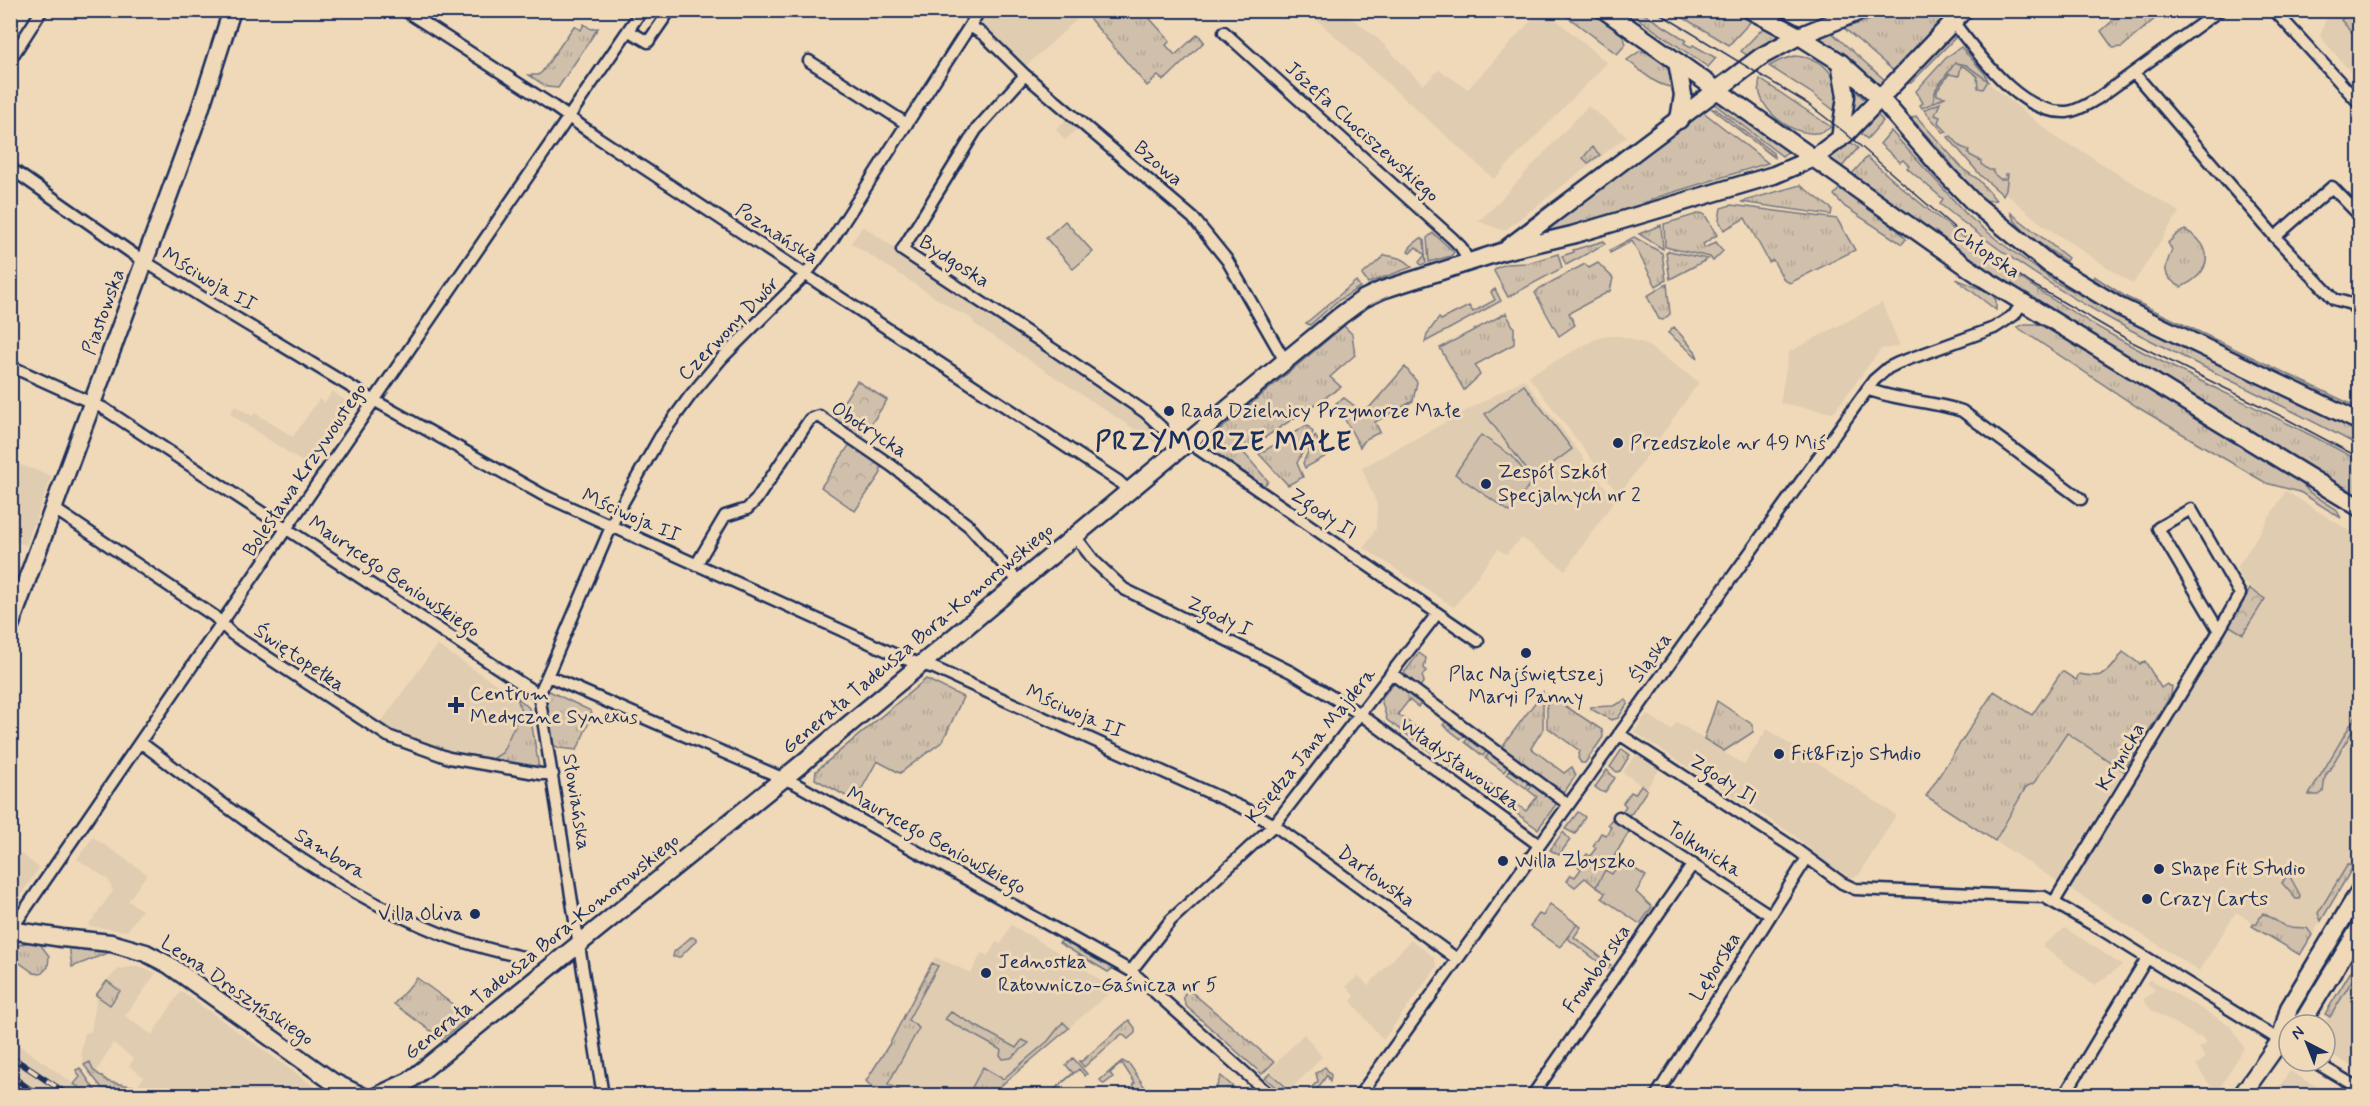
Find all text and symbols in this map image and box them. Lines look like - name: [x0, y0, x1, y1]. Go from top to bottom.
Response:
- street label: Józefa Chociszewskiego: [1279, 55, 1445, 209]
- street label: Bzowa: [1127, 135, 1189, 193]
- street label: Poznańska: [730, 197, 824, 271]
- street label: Chłopska: [1947, 220, 2025, 286]
- street label: Bydgoska: [913, 229, 995, 295]
- street label: Mściwoja II: [157, 241, 261, 319]
- street label: Piastowska: [76, 265, 132, 359]
- street label: Czerwony Dwór: [672, 271, 786, 387]
- street label: Bolesława Krzywoustego: [237, 378, 373, 562]
- street label: Obotrycka: [826, 395, 912, 465]
- place label: Rada Dzielnicy Przymorze Małe: [1181, 398, 1461, 425]
- marker: Rada Dzielnicy Przymorze Małe: [1162, 404, 1176, 418]
- district label: PRZYMORZE MAŁE: [1095, 426, 1353, 460]
- place label: Przedszkole nr 49 Miś: [1630, 430, 1826, 457]
- marker: Przedszkole nr 49 Miś: [1611, 436, 1625, 450]
- place label: Zespół Szkół Specjalnych nr 2: [1498, 459, 1641, 509]
- marker: Zespół Szkół Specjalnych nr 2: [1479, 477, 1493, 491]
- street label: Mściwoja II: [577, 482, 685, 550]
- street label: Zgody II: [1283, 482, 1362, 548]
- street label: Maurycego Beniowskiego: [302, 509, 485, 646]
- street label: Generała Tadeusza Bora-Komorowskiego: [777, 517, 1059, 761]
- street label: Zgody I: [1181, 590, 1257, 646]
- street label: Świętopełka: [248, 618, 350, 698]
- street label: Śląska: [1624, 627, 1678, 689]
- marker: Plac Najświętszej Maryi Panny: [1519, 646, 1533, 660]
- street label: Księdza Jana Majdera: [1240, 661, 1383, 830]
- place label: Plac Najświętszej Maryi Panny: [1449, 661, 1603, 711]
- street label: Mściwoja II: [1021, 678, 1129, 746]
- place label: Centrum Medyczne Synexus: [470, 681, 638, 731]
- marker: Centrum Medyczne Synexus: [447, 696, 465, 714]
- street label: Władysławowska: [1394, 712, 1527, 819]
- street label: Krynicka: [2090, 718, 2152, 796]
- place label: Fit&Fizjo Studio: [1791, 741, 1921, 768]
- marker: Fit&Fizjo Studio: [1772, 747, 1786, 761]
- street label: Zgody II: [1683, 748, 1762, 814]
- street label: Słowiańska: [555, 752, 597, 852]
- street label: Maurycego Beniowskiego: [840, 780, 1031, 903]
- street label: Tolkmicka: [1661, 816, 1748, 885]
- street label: Sambora: [289, 822, 372, 886]
- street label: Generała Tadeusza Bora-Komorowskiego: [399, 827, 685, 1067]
- street label: Darłowska: [1332, 840, 1420, 914]
- place label: Willa Zbyszko: [1515, 848, 1635, 875]
- marker: Willa Zbyszko: [1496, 854, 1510, 868]
- place label: Shape Fit Studio: [2171, 856, 2305, 883]
- marker: Shape Fit Studio: [2152, 862, 2166, 876]
- place label: Crazy Carts: [2159, 886, 2268, 913]
- marker: Crazy Carts: [2140, 892, 2154, 906]
- place label: Villa Oliva: [378, 901, 463, 928]
- marker: Villa Oliva: [468, 907, 482, 921]
- street label: Fromborska: [1557, 919, 1637, 1019]
- street label: Lęborska: [1684, 927, 1748, 1007]
- street label: Leona Droszyńskiego: [154, 930, 319, 1053]
- place label: Jednostka Ratowniczo-Gaśnicza nr 5: [998, 949, 1217, 999]
- marker: Jednostka Ratowniczo-Gaśnicza nr 5: [979, 966, 993, 980]
- north arrow: [2277, 1013, 2337, 1073]
- text: N: [2287, 1022, 2309, 1044]

